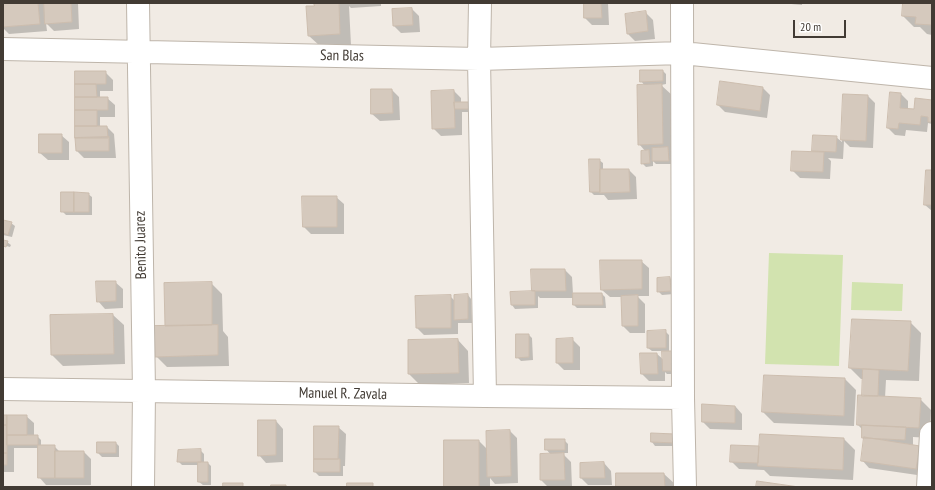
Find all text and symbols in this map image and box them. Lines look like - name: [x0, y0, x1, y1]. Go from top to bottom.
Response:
- scale bar: [795, 12, 848, 38]
- text: 20 m: [800, 19, 821, 34]
- street label: San Blas: [320, 47, 364, 65]
- street label: Benito Juarez: [131, 211, 151, 279]
- street label: Manuel R. Zavala: [299, 384, 387, 404]

